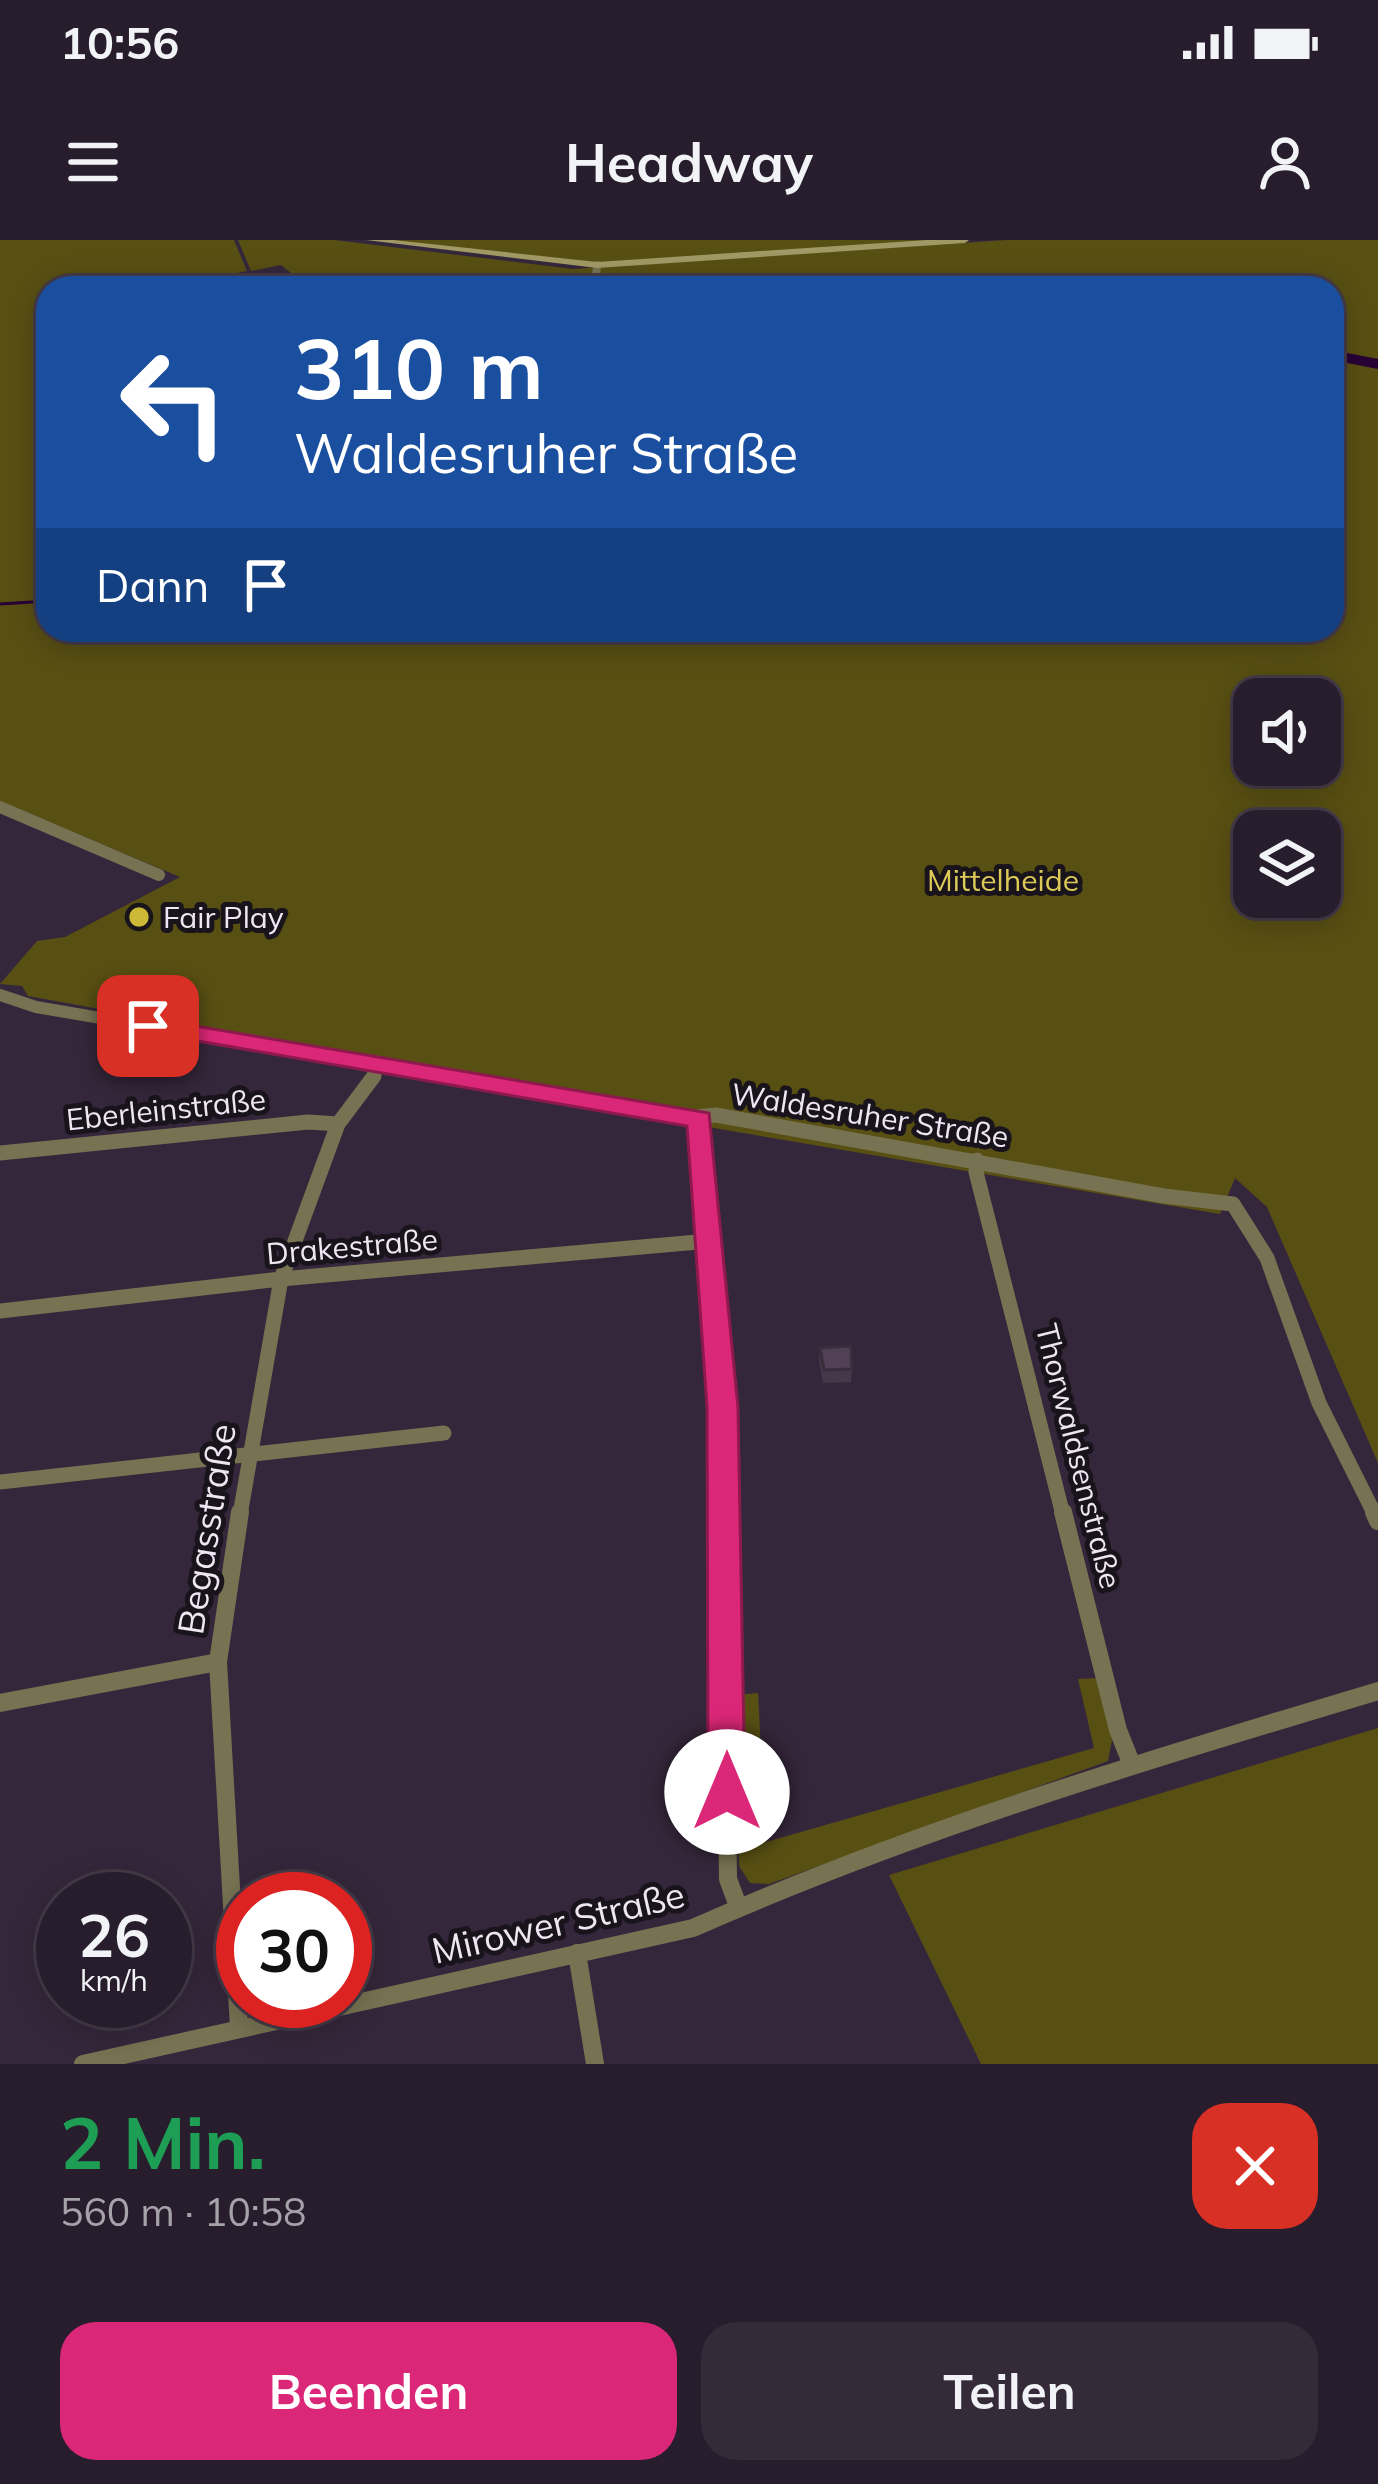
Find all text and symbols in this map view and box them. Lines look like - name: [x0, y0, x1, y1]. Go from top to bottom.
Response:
- text: 10:56: [60, 14, 179, 70]
- text: Headway: [565, 128, 813, 196]
- icon: menu: [60, 129, 126, 195]
- icon: person: [1252, 129, 1318, 195]
- text: 310 m: [294, 315, 544, 420]
- icon: left: [96, 324, 252, 480]
- text: Waldesruher Straße: [294, 419, 798, 487]
- icon: arrive: [233, 552, 299, 618]
- text: Dann: [96, 557, 209, 613]
- map controls: [1233, 678, 1341, 918]
- button: sound: [1233, 678, 1341, 786]
- button: layers: [1233, 810, 1341, 918]
- park label: Mittelheide: [927, 861, 1079, 899]
- place label: Fair Play: [163, 898, 284, 936]
- marker: Fair Play: [126, 904, 152, 930]
- pin: [97, 975, 199, 1077]
- icon: arrive: [115, 993, 181, 1059]
- street label: Waldesruher Straße: [729, 1074, 1011, 1156]
- street label: Eberleinstraße: [64, 1080, 268, 1138]
- street label: Drakestraße: [265, 1220, 439, 1272]
- street label: Thorwaldsenstraße: [1028, 1320, 1130, 1592]
- street label: Begasstraße: [167, 1421, 245, 1637]
- position arrow: [664, 1729, 790, 1855]
- street label: Mirower Straße: [427, 1871, 689, 1973]
- speed limit sign: 30: [216, 1872, 372, 2028]
- text: 26: [78, 1897, 150, 1972]
- text: km/h: [80, 1961, 148, 1999]
- text: 2 Min.: [60, 2097, 266, 2187]
- button: close: [1192, 2103, 1318, 2229]
- text: 560 m · 10:58: [60, 2187, 306, 2236]
- button: Beenden: [60, 2322, 677, 2460]
- button: Teilen: [701, 2322, 1318, 2460]

